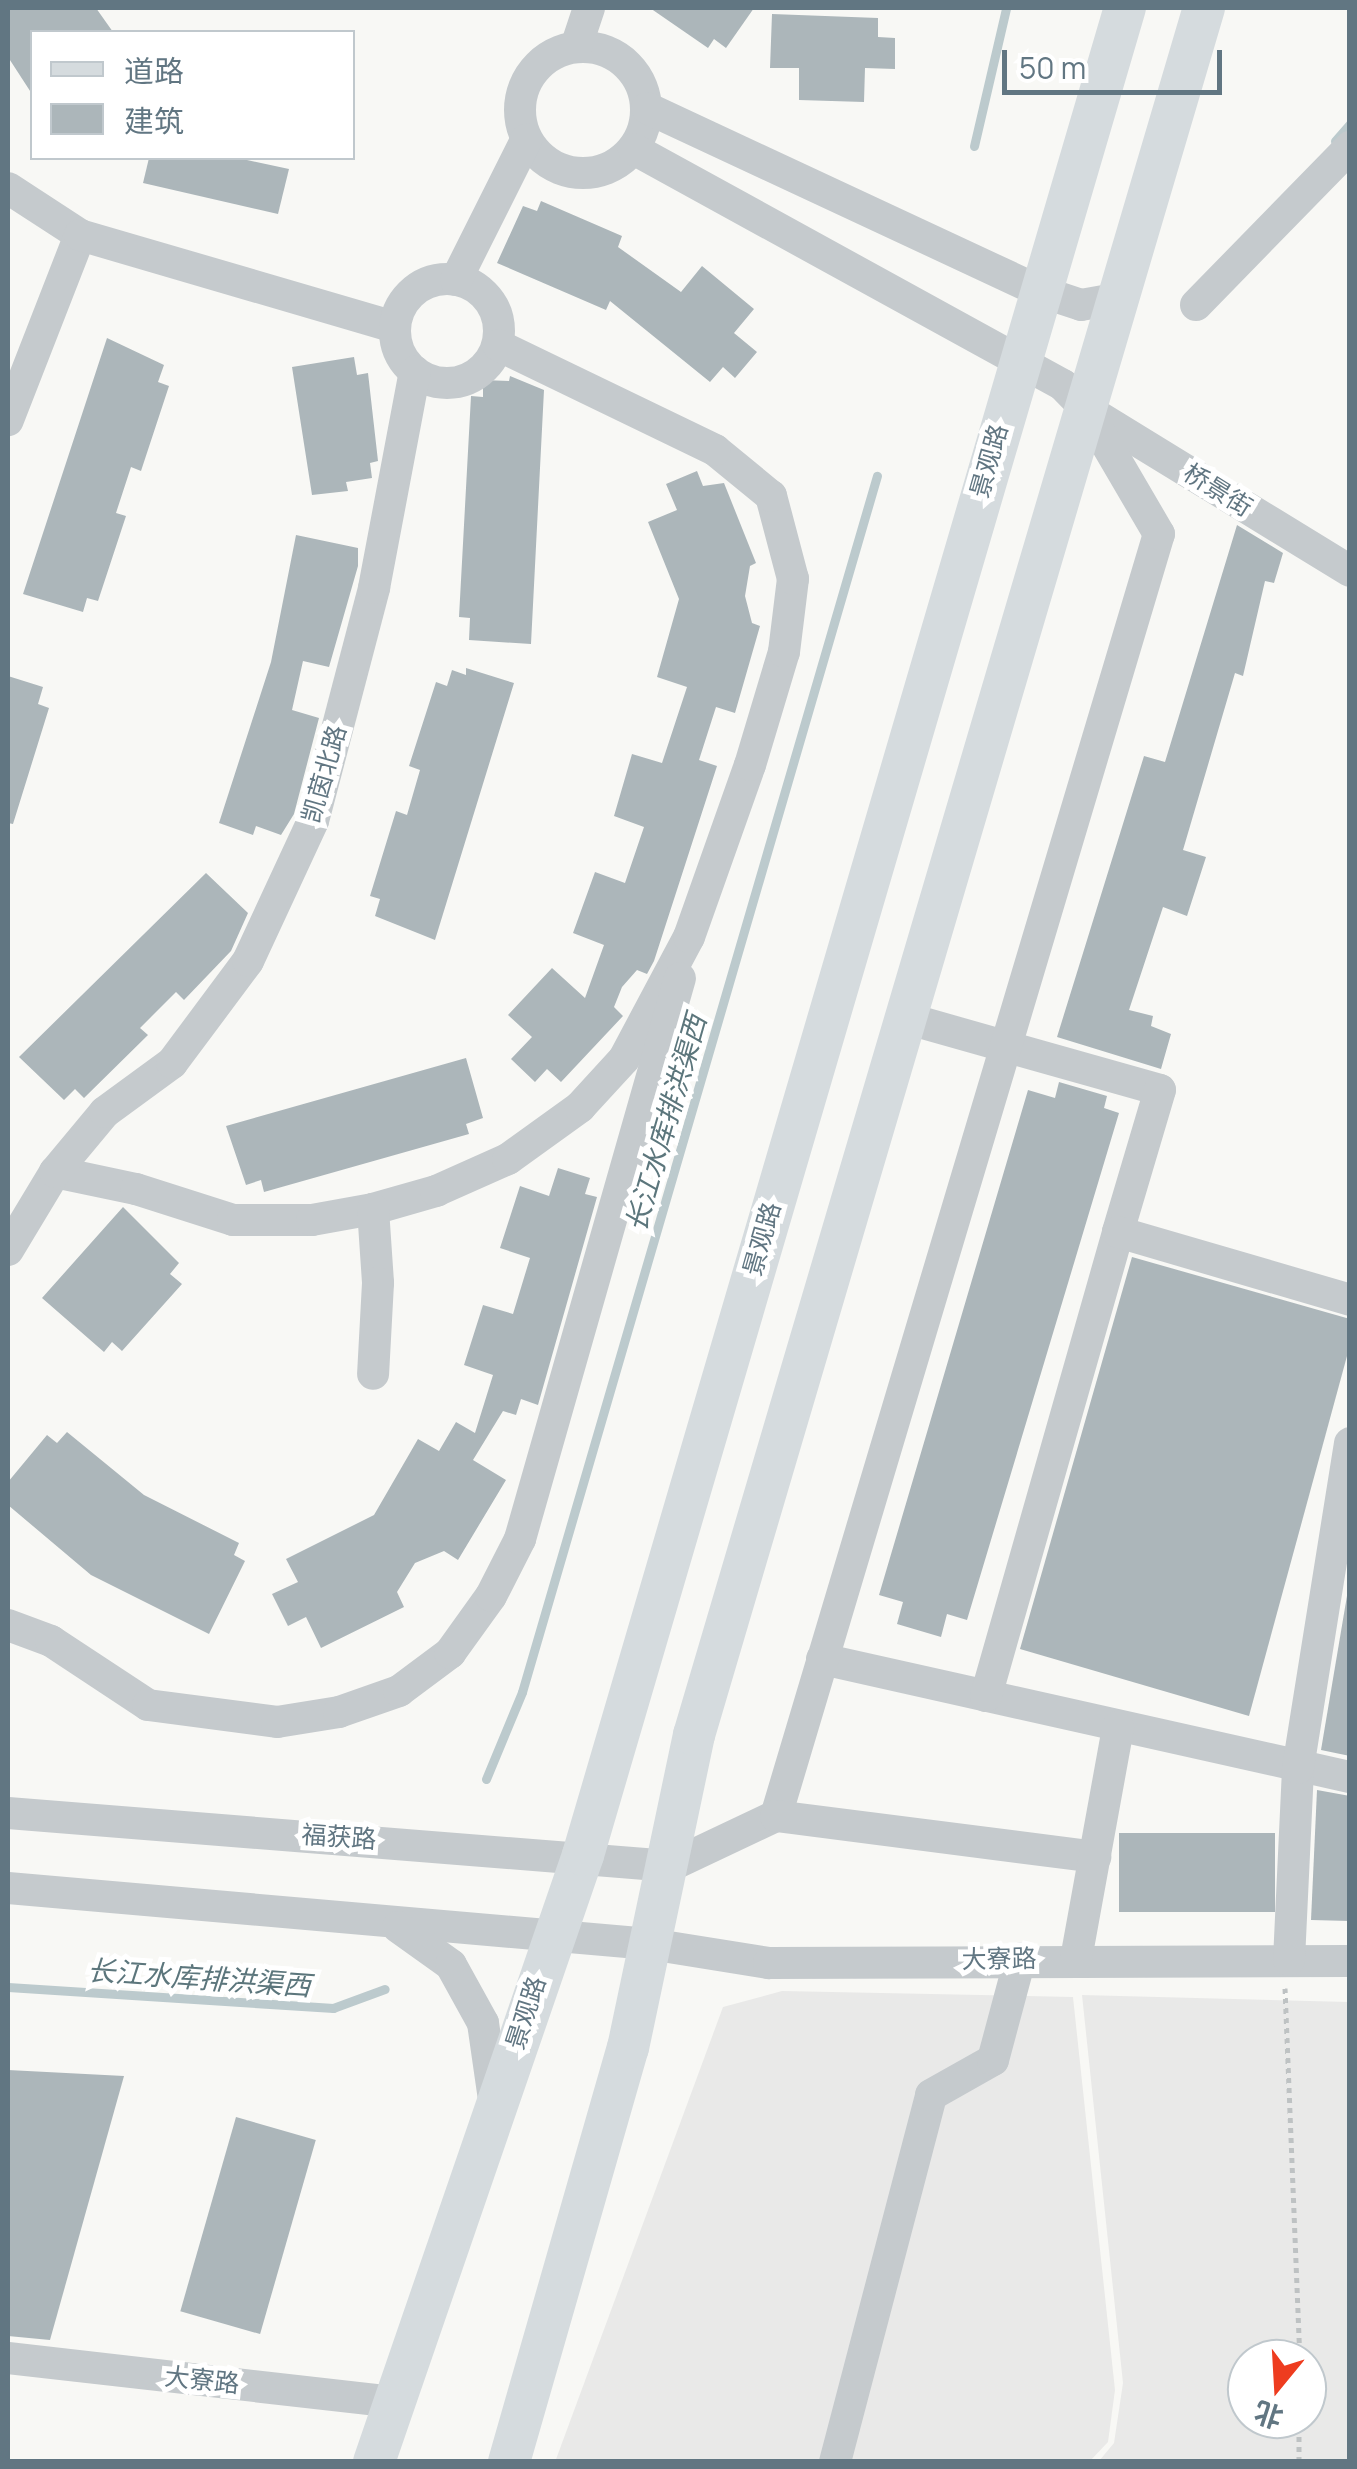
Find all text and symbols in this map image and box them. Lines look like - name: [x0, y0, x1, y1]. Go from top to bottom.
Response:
- legend: [30, 30, 355, 160]
- scale bar: [1007, 30, 1227, 92]
- text: 50 m: [1019, 47, 1086, 88]
- text: 道路: [124, 50, 184, 91]
- text: 建筑: [124, 100, 184, 141]
- street label: 景观路: [964, 421, 1014, 501]
- street label: 桥景街: [1178, 457, 1258, 523]
- street label: 凯茵北路: [296, 722, 352, 826]
- water label: 长江水库排洪渠西: [618, 1011, 712, 1235]
- street label: 景观路: [737, 1199, 787, 1279]
- street label: 福获路: [301, 1819, 377, 1855]
- street label: 大寮路: [961, 1943, 1037, 1975]
- water label: 长江水库排洪渠西: [86, 1952, 312, 2002]
- street label: 景观路: [500, 1973, 552, 2053]
- north arrow: [1227, 2339, 1327, 2439]
- street label: 大寮路: [163, 2361, 241, 2399]
- text: 北: [1249, 2393, 1288, 2438]

